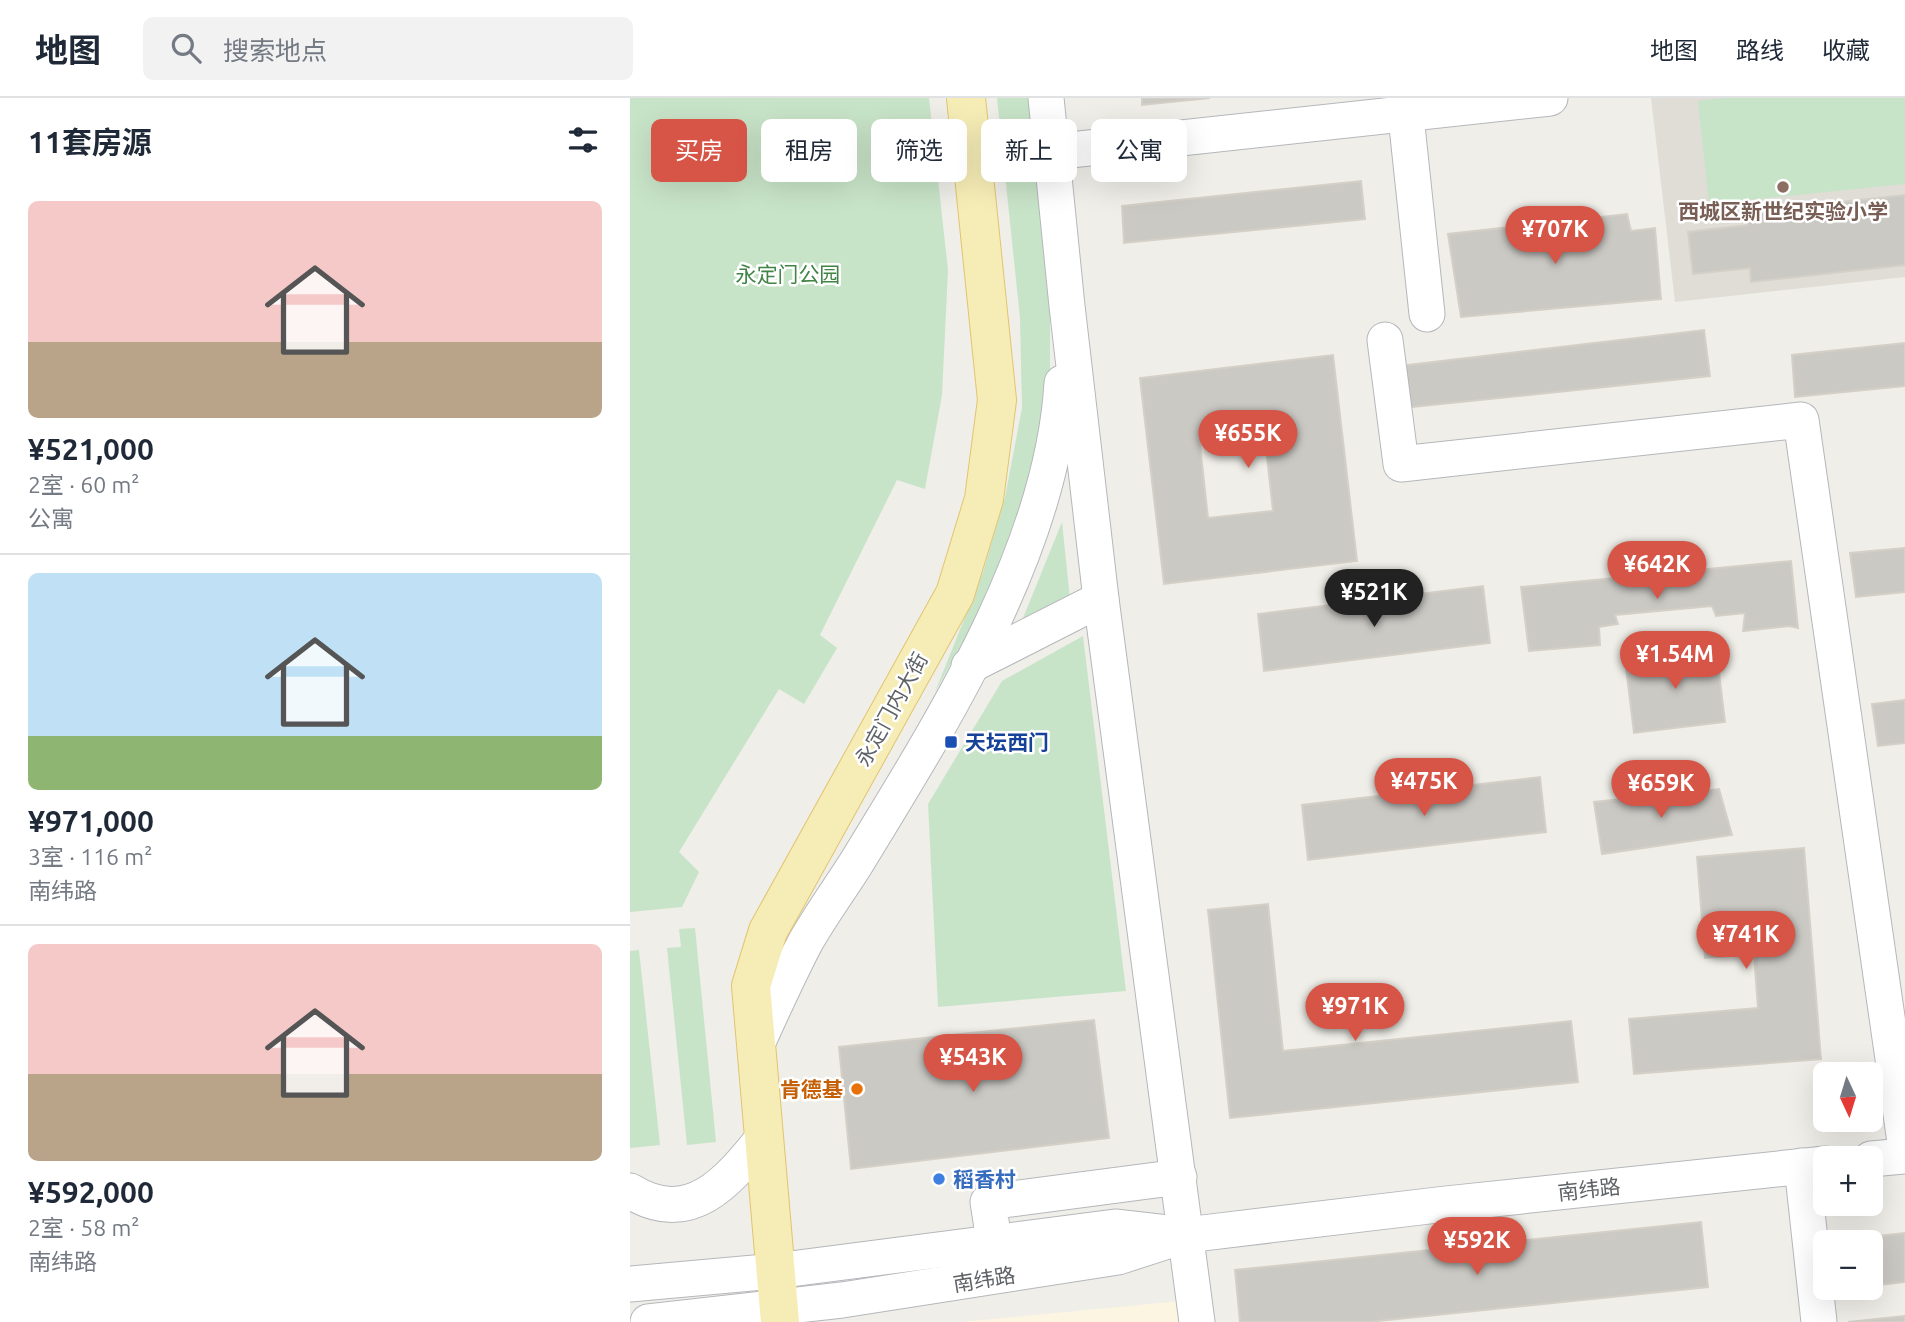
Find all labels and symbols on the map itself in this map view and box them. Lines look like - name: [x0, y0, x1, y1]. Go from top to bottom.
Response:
- marker: 西城区新世纪实验小学: [1775, 179, 1791, 195]
- place label: 西城区新世纪实验小学: [1678, 199, 1888, 223]
- pin: ¥707K: [1506, 206, 1604, 266]
- park label: 永定门公园: [736, 262, 841, 286]
- pin: ¥655K: [1199, 410, 1297, 470]
- pin: ¥642K: [1608, 542, 1706, 601]
- pin: ¥521K: [1325, 570, 1423, 629]
- pin: ¥1.54M: [1618, 632, 1732, 691]
- street label: 永定门内大街: [850, 648, 932, 770]
- place label: 天坛西门: [965, 730, 1049, 754]
- marker: 天坛西门: [943, 734, 959, 750]
- pin: ¥475K: [1375, 758, 1473, 818]
- pin: ¥659K: [1612, 760, 1710, 820]
- pin: ¥741K: [1697, 912, 1795, 971]
- pin: ¥971K: [1306, 984, 1404, 1043]
- pin: ¥543K: [924, 1034, 1022, 1094]
- north arrow: [1813, 1062, 1883, 1132]
- place label: 肯德基: [780, 1077, 843, 1101]
- marker: 肯德基: [849, 1081, 865, 1097]
- place label: 稻香村: [953, 1167, 1016, 1191]
- marker: 稻香村: [931, 1171, 947, 1187]
- street label: 南纬路: [1556, 1174, 1622, 1204]
- pin: ¥592K: [1428, 1218, 1526, 1277]
- street label: 南纬路: [951, 1262, 1017, 1296]

